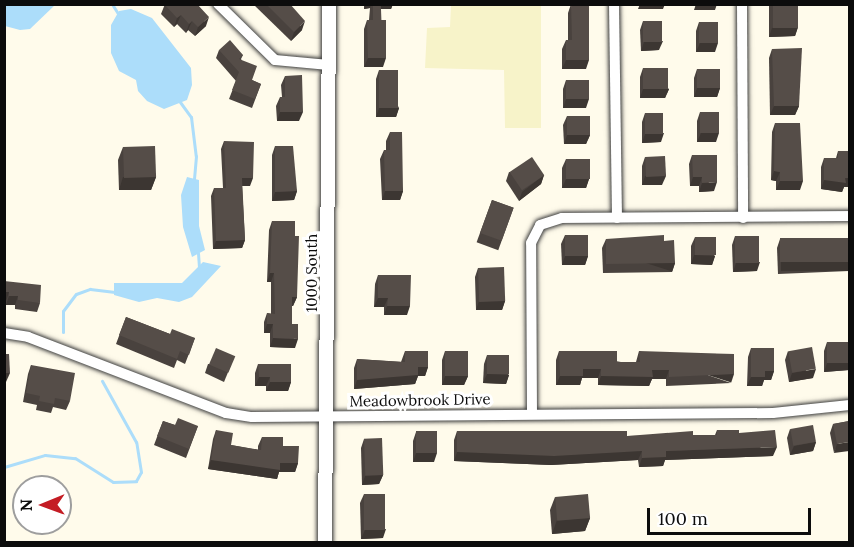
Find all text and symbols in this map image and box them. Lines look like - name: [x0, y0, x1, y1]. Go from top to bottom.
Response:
- street label: 1000 South: [303, 234, 321, 312]
- street label: Meadowbrook Drive: [349, 390, 491, 410]
- north arrow: [12, 475, 72, 535]
- scale bar: [650, 496, 814, 534]
- text: N: [16, 499, 36, 512]
- text: 100 m: [658, 507, 708, 530]

